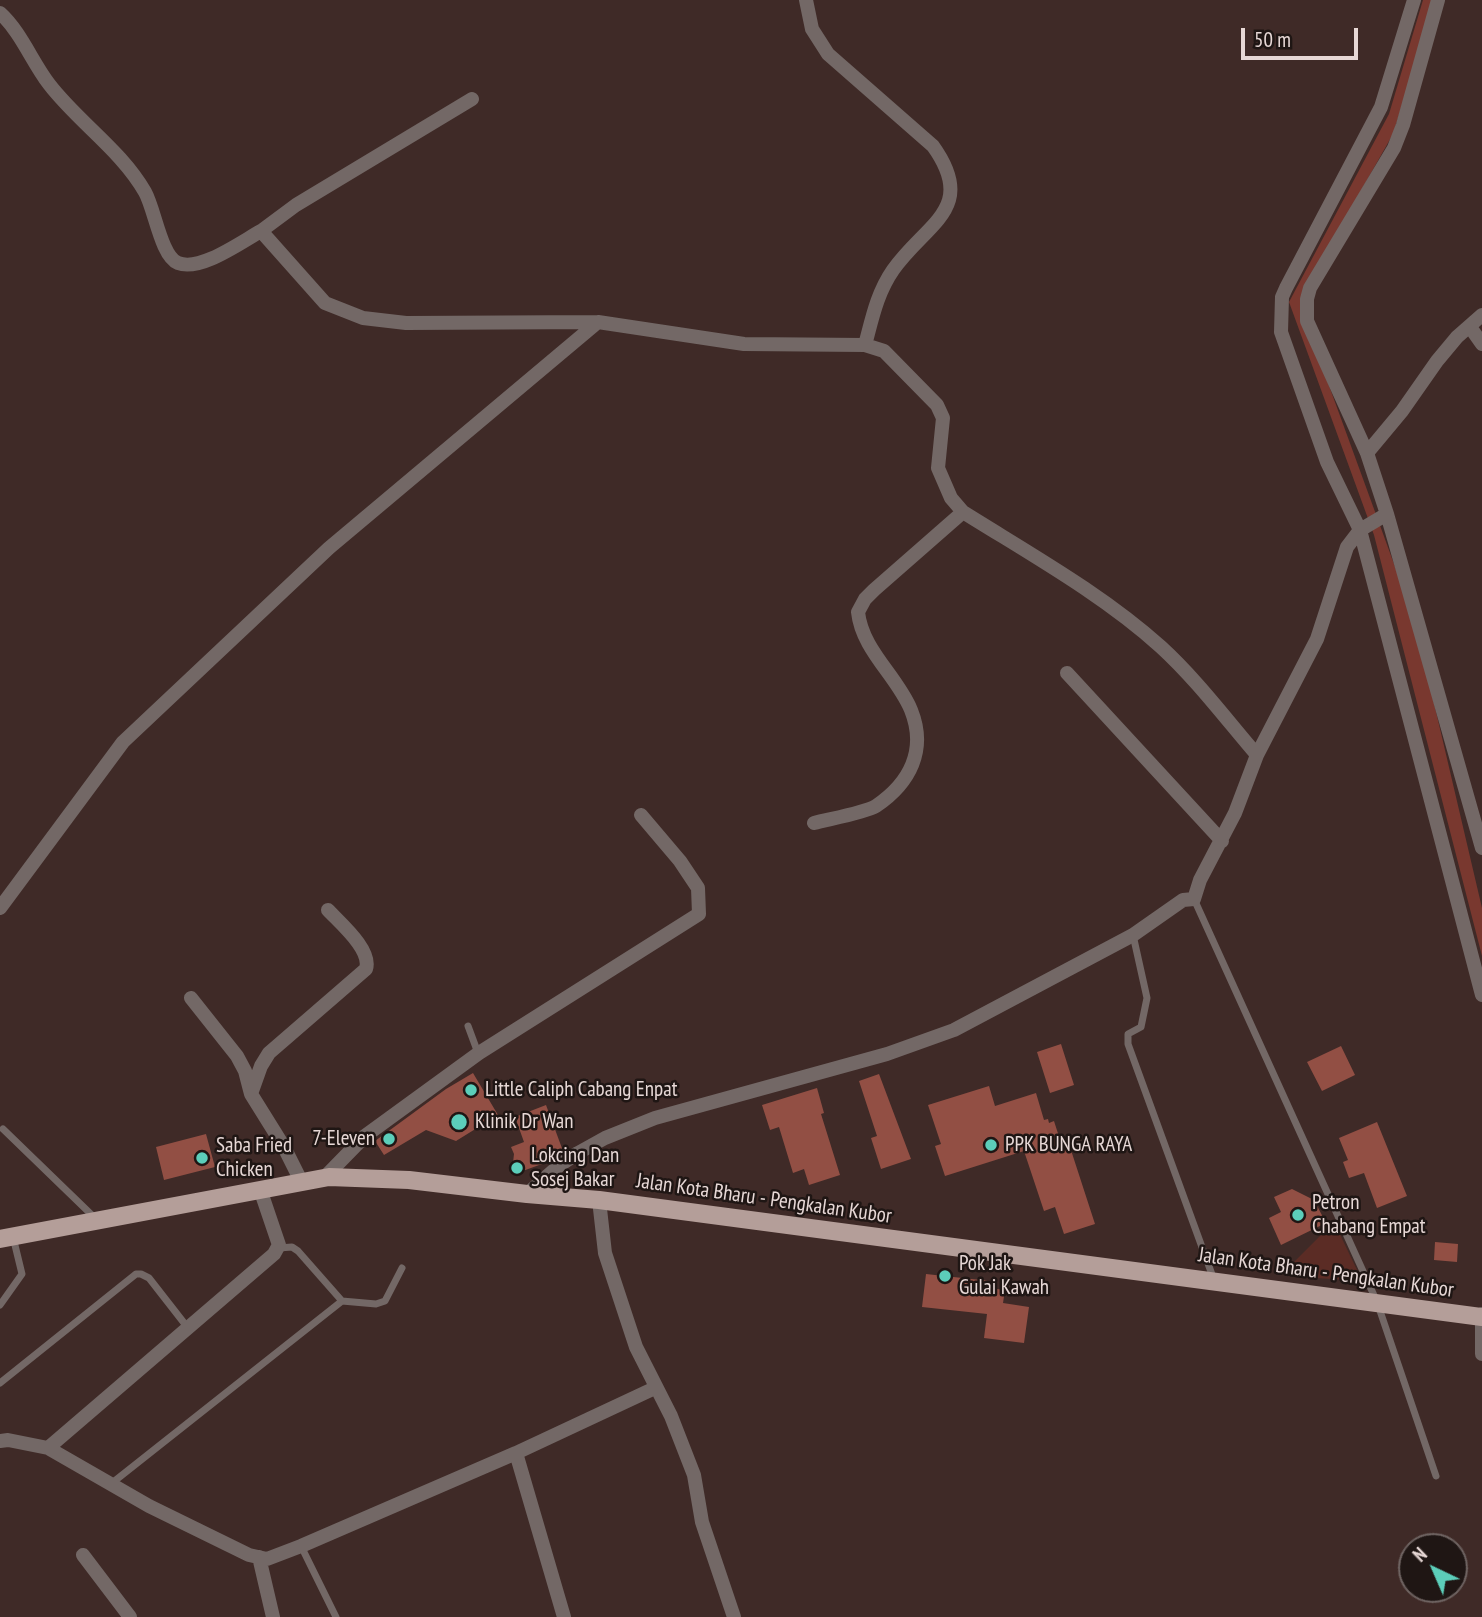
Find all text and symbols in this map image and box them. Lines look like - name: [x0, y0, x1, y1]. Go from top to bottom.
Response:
- scale bar: [1244, 14, 1361, 58]
- text: 50 m: [1254, 26, 1291, 53]
- place label: Little Caliph Cabang Enpat: [485, 1077, 677, 1103]
- marker: Little Caliph Cabang Enpat: [463, 1082, 479, 1098]
- place label: Klinik Dr Wan: [475, 1109, 573, 1135]
- marker: Klinik Dr Wan: [449, 1112, 469, 1132]
- place label: 7-Eleven: [312, 1126, 375, 1152]
- marker: 7-Eleven: [381, 1131, 397, 1147]
- place label: PPK BUNGA RAYA: [1005, 1132, 1132, 1158]
- place label: Saba Fried Chicken: [216, 1133, 292, 1183]
- marker: PPK BUNGA RAYA: [983, 1137, 999, 1153]
- place label: Lokcing Dan Sosej Bakar: [531, 1143, 619, 1193]
- marker: Saba Fried Chicken: [194, 1150, 210, 1166]
- marker: Lokcing Dan Sosej Bakar: [509, 1160, 525, 1176]
- street label: Jalan Kota Bharu - Pengkalan Kubor: [635, 1169, 893, 1229]
- place label: Petron Chabang Empat: [1312, 1190, 1426, 1240]
- marker: Petron Chabang Empat: [1290, 1207, 1306, 1223]
- street label: Jalan Kota Bharu - Pengkalan Kubor: [1197, 1243, 1455, 1303]
- place label: Pok Jak Gulai Kawah: [959, 1251, 1049, 1301]
- marker: Pok Jak Gulai Kawah: [937, 1268, 953, 1284]
- north arrow: [1398, 1533, 1468, 1603]
- text: N: [1408, 1542, 1432, 1567]

